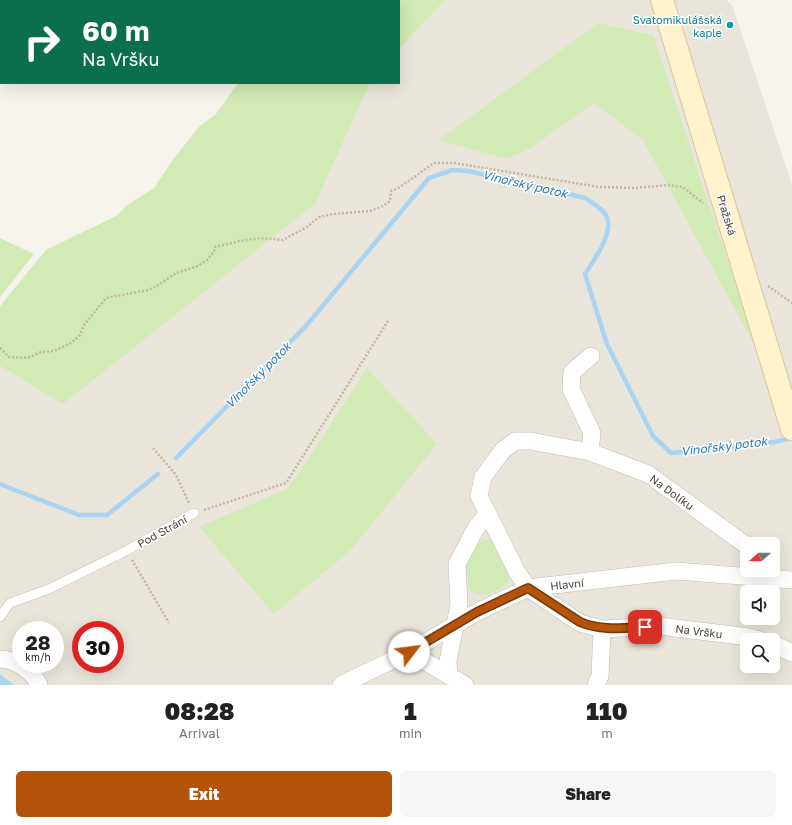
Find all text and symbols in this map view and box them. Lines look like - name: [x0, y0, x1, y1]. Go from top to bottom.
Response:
- place label: Svatomikulášská kaple: [633, 13, 722, 39]
- text: 60 m: [82, 14, 149, 47]
- icon: right: [16, 16, 68, 68]
- marker: Svatomikulášská kaple: [725, 20, 735, 30]
- text: Na Vršku: [82, 48, 159, 70]
- water label: Vinořský potok: [481, 167, 570, 201]
- street label: Pražská: [715, 193, 739, 237]
- water label: Vinořský potok: [222, 338, 295, 411]
- water label: Vinořský potok: [680, 433, 769, 459]
- street label: Na Dolíku: [647, 472, 697, 512]
- street label: Pod Strání: [135, 512, 190, 550]
- north arrow: [740, 537, 780, 577]
- map controls: [740, 537, 780, 673]
- street label: Hlavní: [550, 576, 586, 592]
- button: sound: [740, 585, 780, 625]
- pin: [628, 610, 662, 644]
- icon: arrive: [634, 616, 656, 638]
- speed limit sign: 30: [72, 621, 124, 673]
- street label: Na Vršku: [675, 622, 723, 640]
- text: 28: [25, 630, 50, 654]
- position arrow: [388, 631, 430, 673]
- button: search: [740, 633, 780, 673]
- text: km/h: [25, 651, 51, 663]
- text: 08:28: [164, 696, 235, 725]
- text: 1: [404, 696, 417, 725]
- text: 110: [586, 696, 628, 725]
- text: Arrival: [179, 725, 220, 741]
- text: min: [399, 725, 422, 741]
- text: m: [601, 725, 613, 741]
- button: Exit: [16, 771, 392, 817]
- button: Share: [400, 771, 776, 817]

